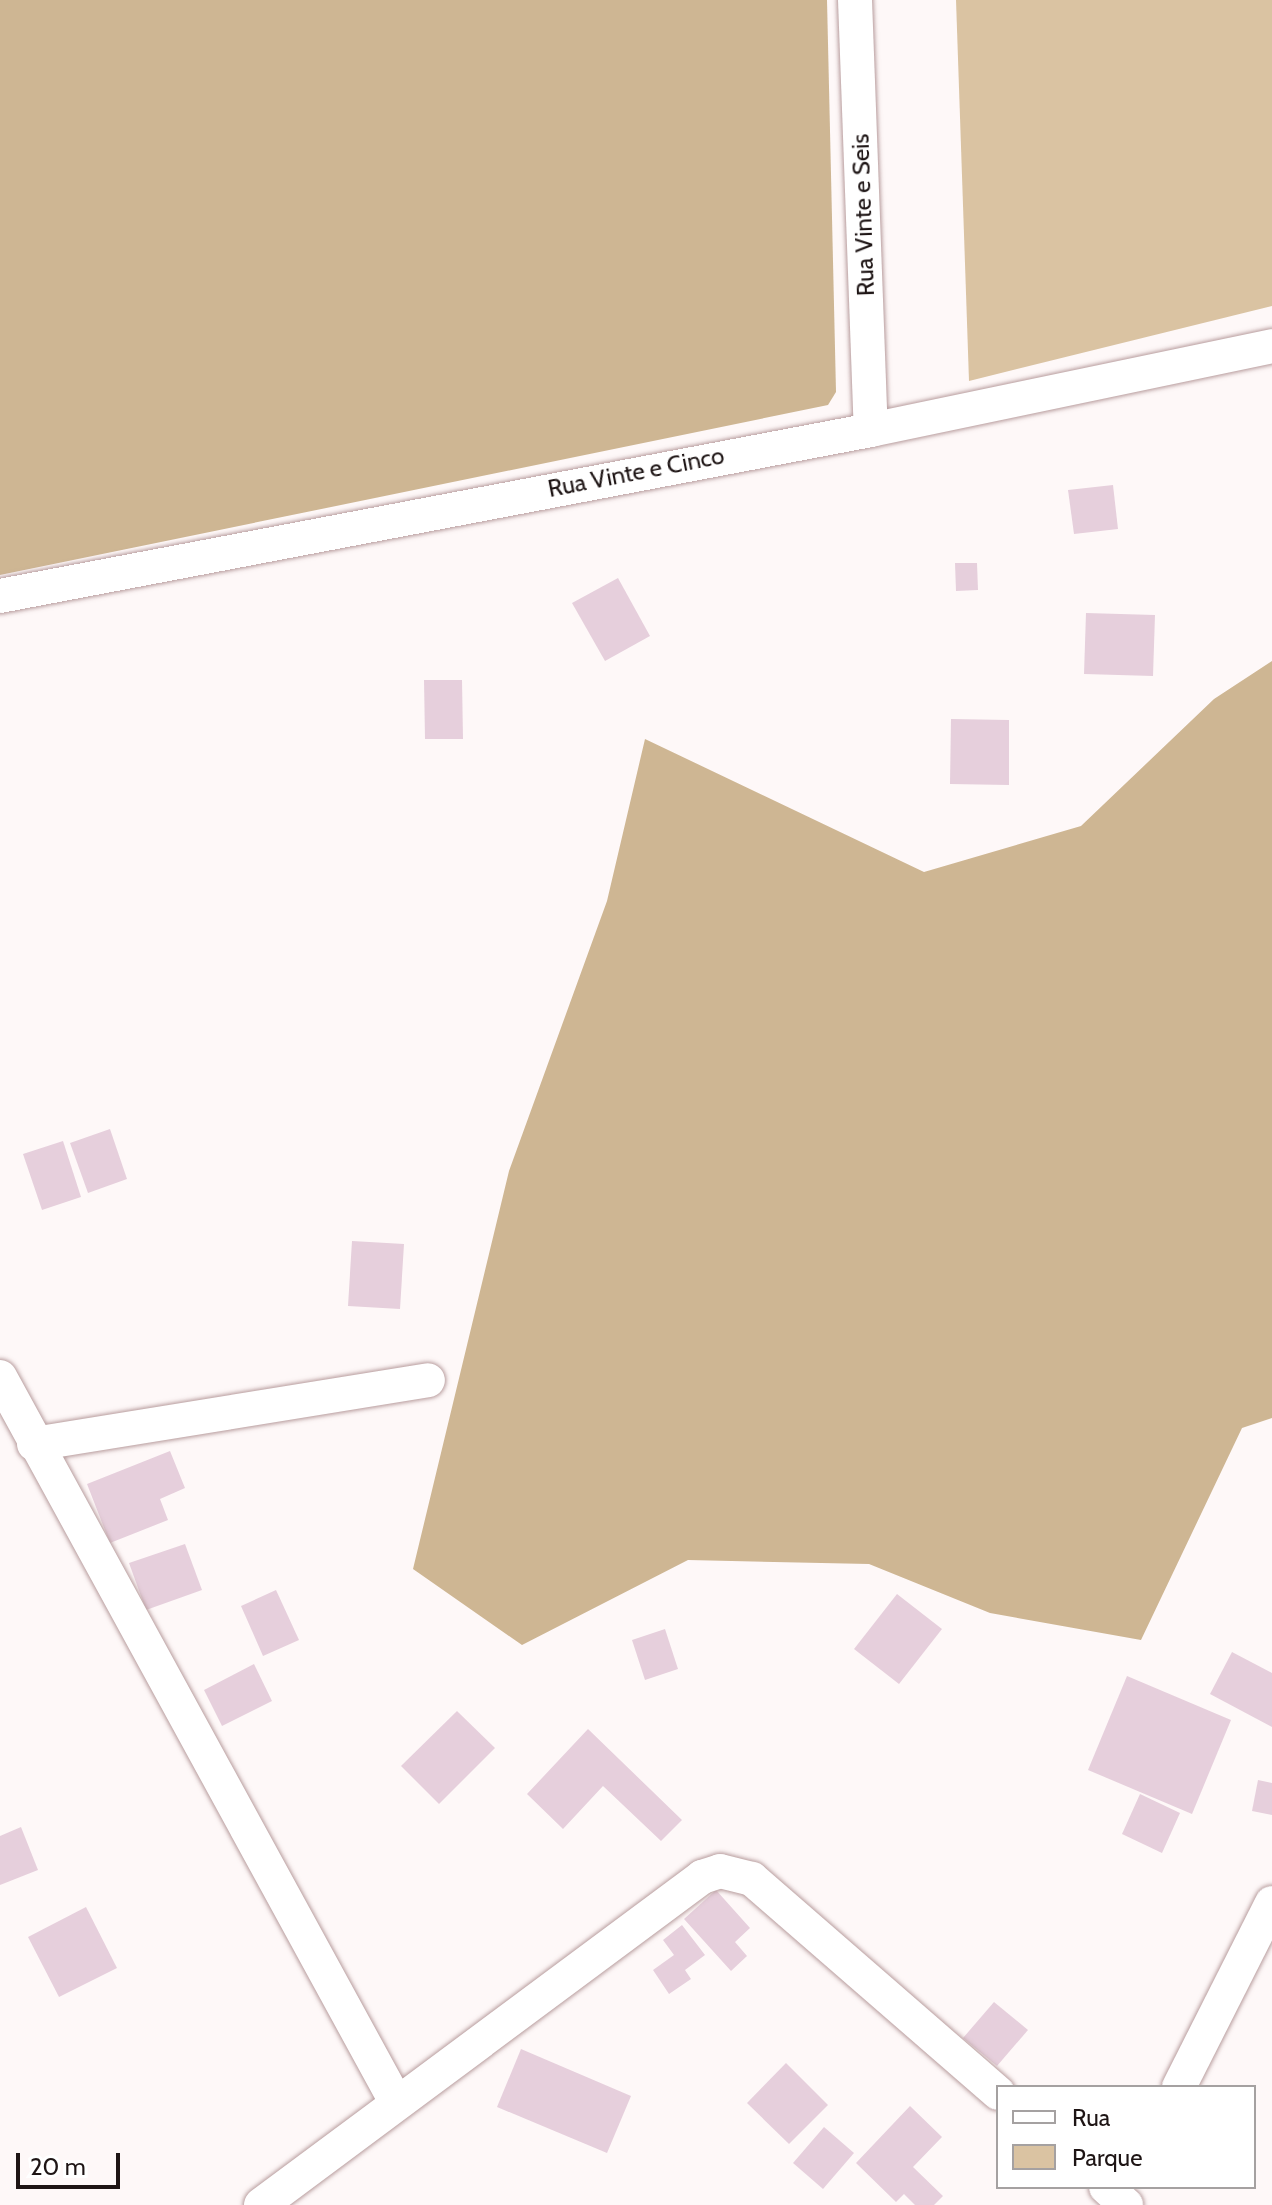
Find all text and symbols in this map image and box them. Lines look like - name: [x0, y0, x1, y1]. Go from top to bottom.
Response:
- street label: Rua Vinte e Seis: [846, 133, 880, 297]
- street label: Rua Vinte e Cinco: [545, 441, 727, 503]
- legend: [996, 2085, 1256, 2189]
- text: Rua: [1072, 2103, 1110, 2132]
- scale bar: [20, 2137, 124, 2187]
- text: Parque: [1072, 2143, 1142, 2172]
- text: 20 m: [30, 2152, 86, 2181]

